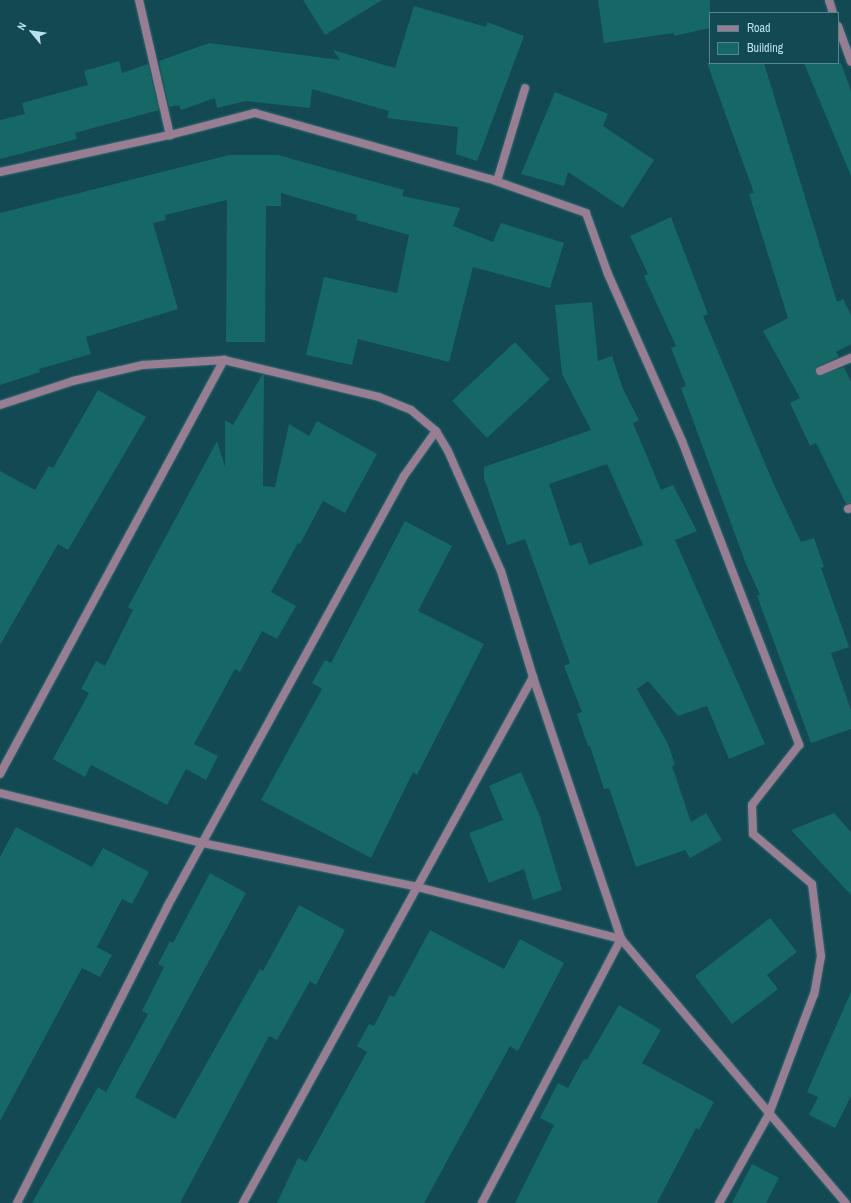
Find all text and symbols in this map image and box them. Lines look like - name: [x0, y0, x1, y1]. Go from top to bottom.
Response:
- north arrow: [12, 12, 52, 52]
- legend: [709, 12, 839, 64]
- text: N: [14, 20, 29, 32]
- text: Road: [747, 20, 771, 36]
- text: Building: [747, 40, 783, 56]

